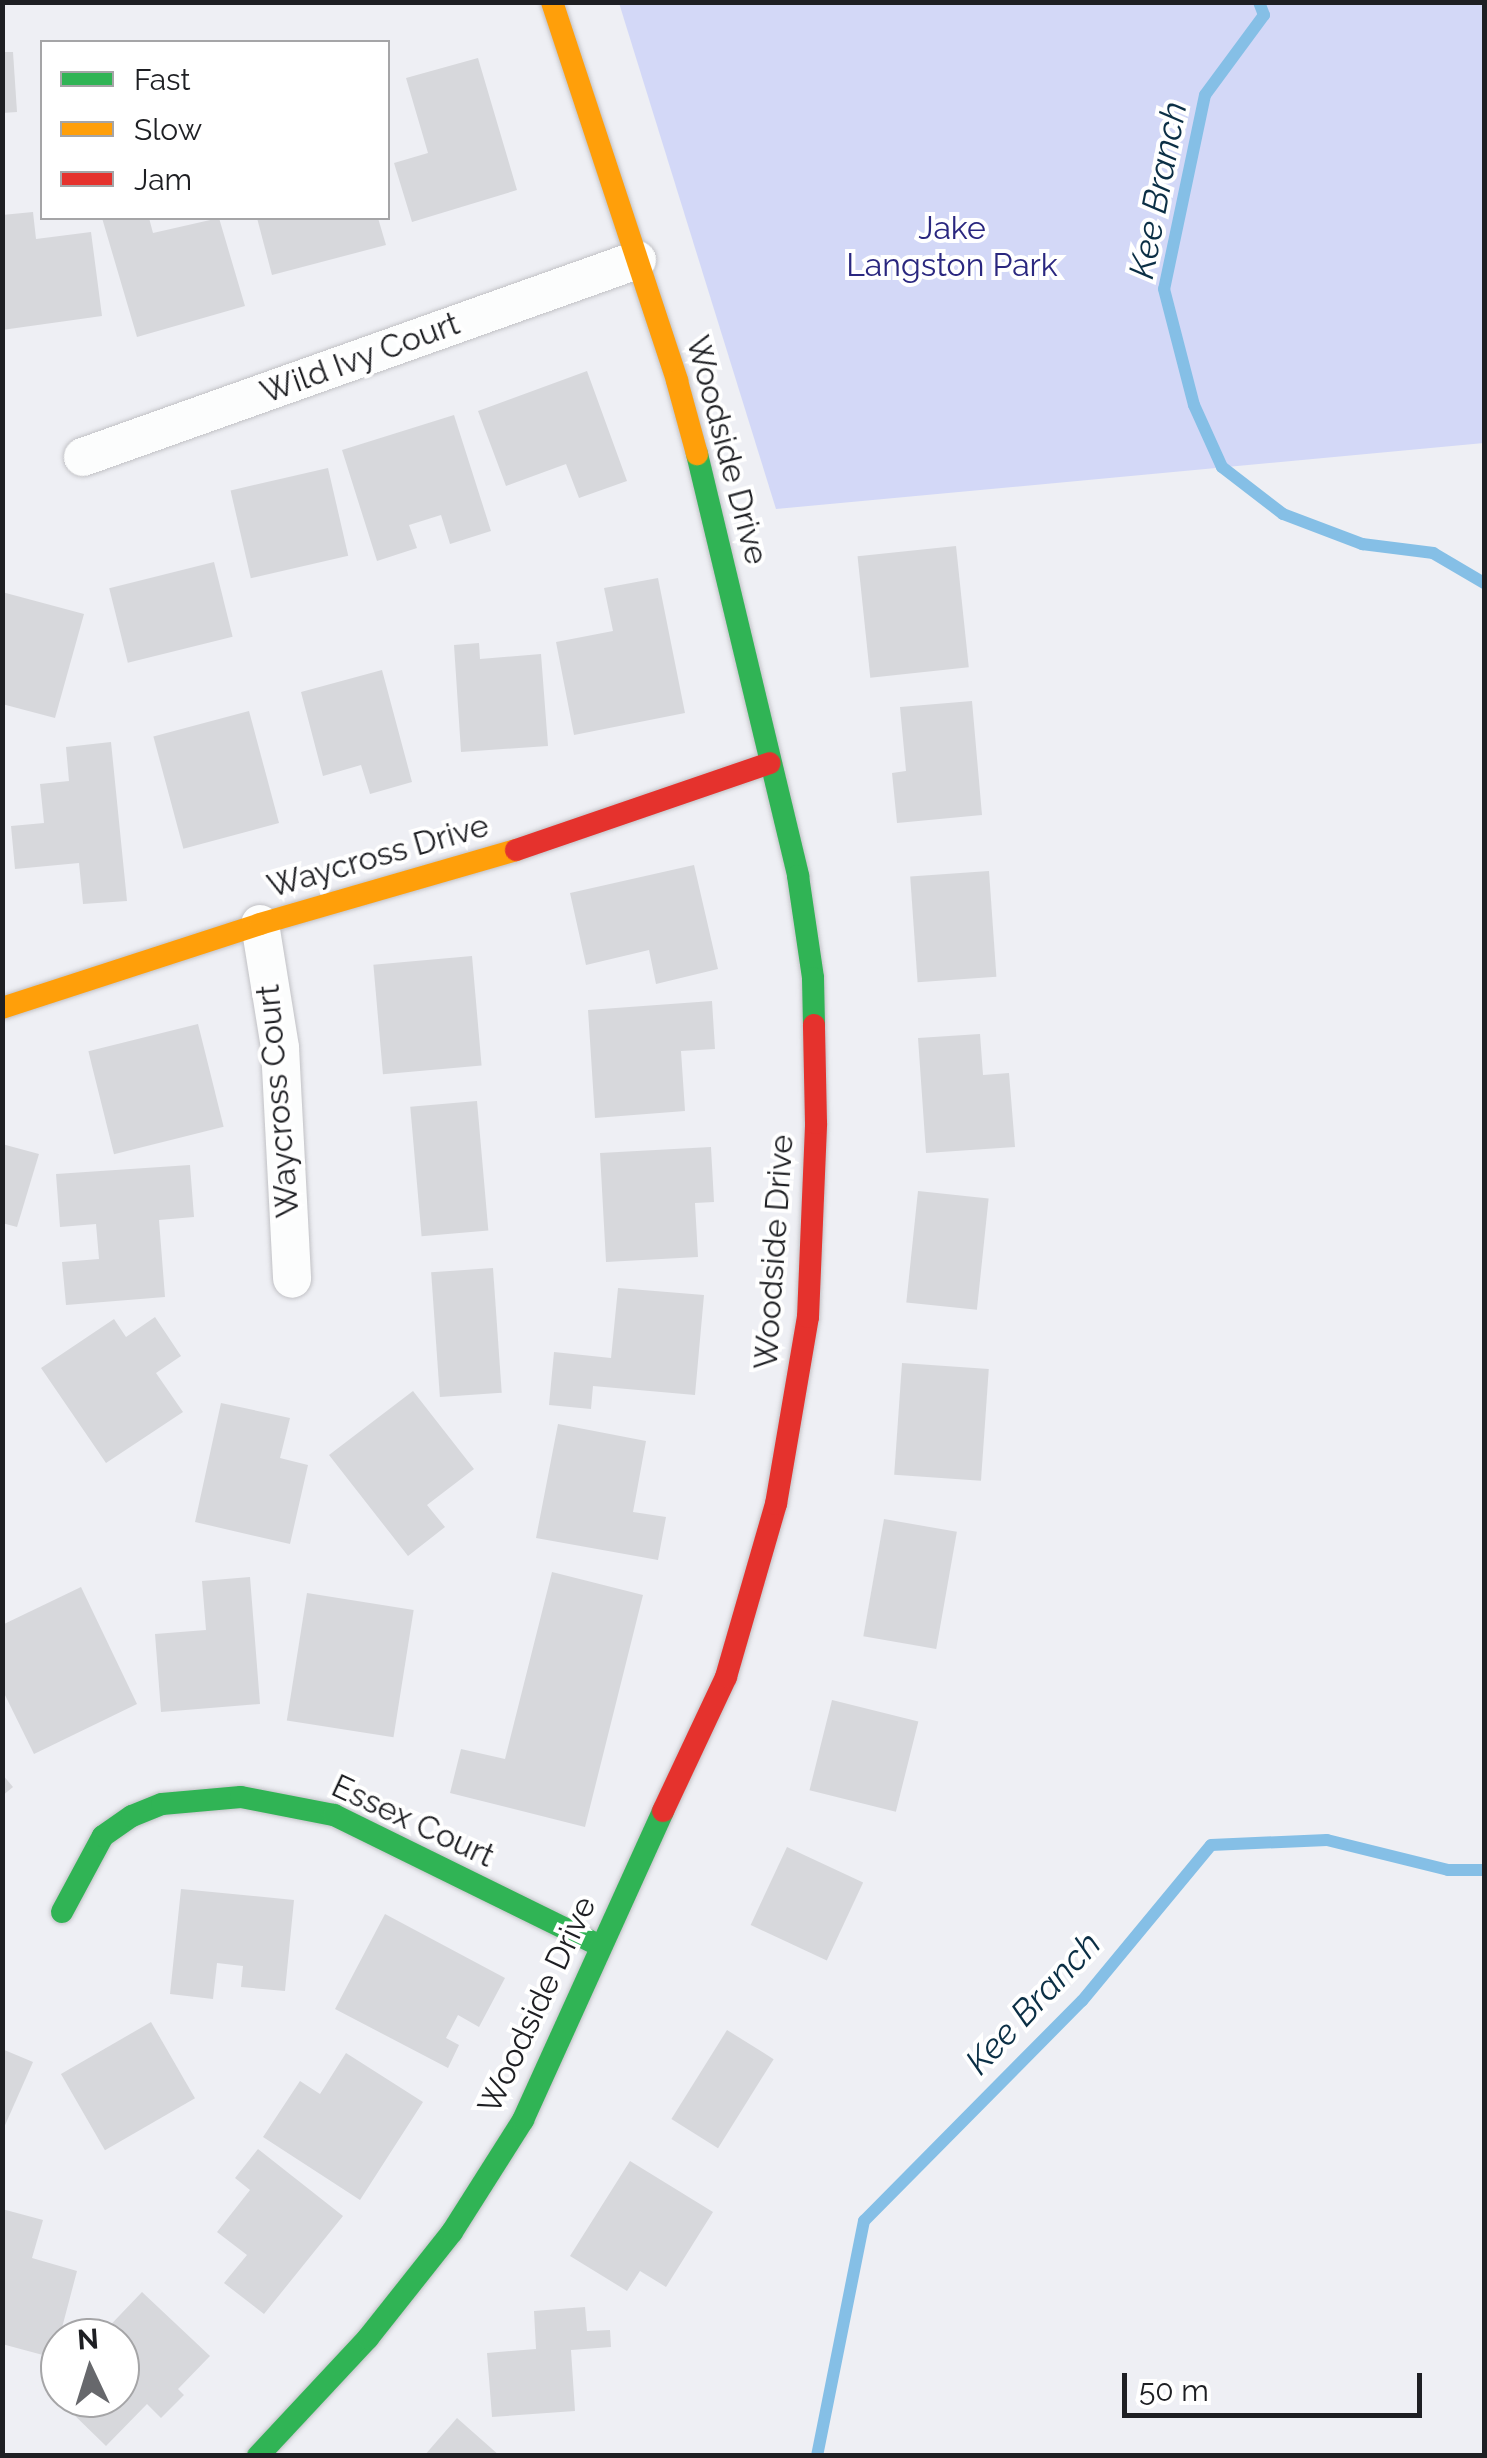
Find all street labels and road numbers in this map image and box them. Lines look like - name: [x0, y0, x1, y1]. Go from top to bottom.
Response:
- street label: Wild Ivy Court: [255, 304, 465, 412]
- street label: Woodside Drive: [678, 332, 776, 568]
- street label: Waycross Drive: [263, 806, 493, 906]
- street label: Waycross Court: [249, 983, 307, 1219]
- street label: Woodside Drive: [747, 1133, 801, 1371]
- street label: Essex Court: [326, 1767, 500, 1875]
- street label: Woodside Drive: [470, 1890, 604, 2120]

